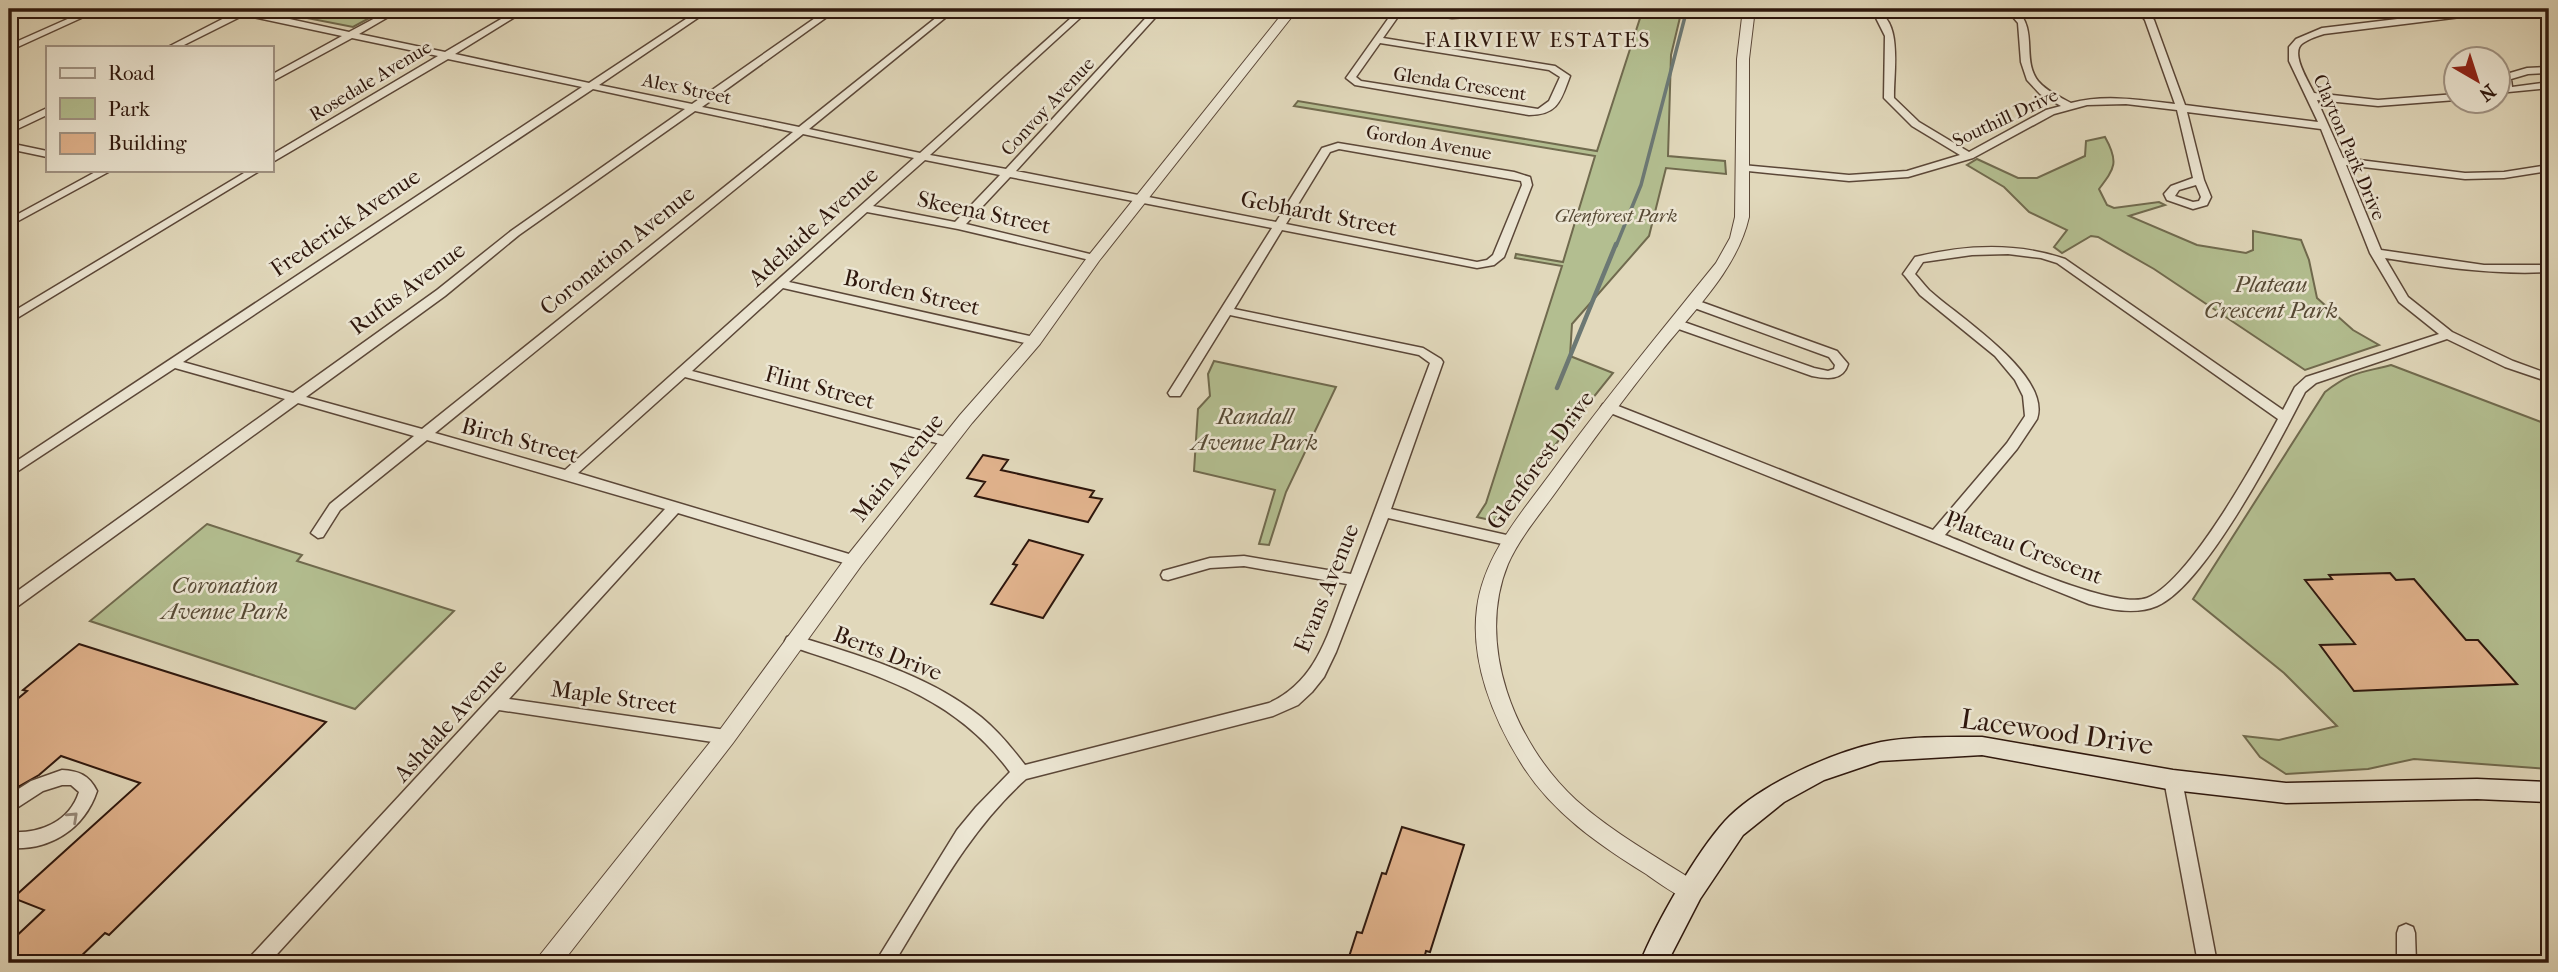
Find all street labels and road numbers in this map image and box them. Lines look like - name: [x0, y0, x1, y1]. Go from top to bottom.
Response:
- street label: Rosedale Avenue: [305, 36, 436, 126]
- street label: Convoy Avenue: [996, 53, 1099, 160]
- street label: Glenda Crescent: [1392, 63, 1528, 105]
- street label: Alex Street: [639, 69, 734, 109]
- street label: Clayton Park Drive: [2308, 71, 2390, 224]
- street label: Southill Drive: [1949, 84, 2062, 152]
- street label: Gordon Avenue: [1364, 121, 1493, 165]
- street label: Adelaide Avenue: [742, 161, 884, 292]
- street label: Frederick Avenue: [265, 162, 425, 282]
- street label: Coronation Avenue: [535, 180, 700, 321]
- street label: Skeena Street: [915, 185, 1053, 240]
- street label: Gebhardt Street: [1238, 185, 1399, 242]
- street label: Rufus Avenue: [344, 236, 470, 341]
- street label: Borden Street: [841, 264, 983, 321]
- street label: Flint Street: [762, 360, 878, 415]
- street label: Glenforest Drive: [1481, 386, 1600, 535]
- street label: Main Avenue: [846, 408, 949, 527]
- street label: Birch Street: [458, 412, 581, 469]
- street label: Plateau Crescent: [1941, 505, 2107, 590]
- street label: Evans Avenue: [1288, 520, 1365, 657]
- street label: Berts Drive: [830, 620, 946, 687]
- street label: Ashdale Avenue: [387, 653, 513, 788]
- street label: Maple Street: [549, 675, 679, 720]
- street label: Lacewood Drive: [1958, 702, 2156, 761]

